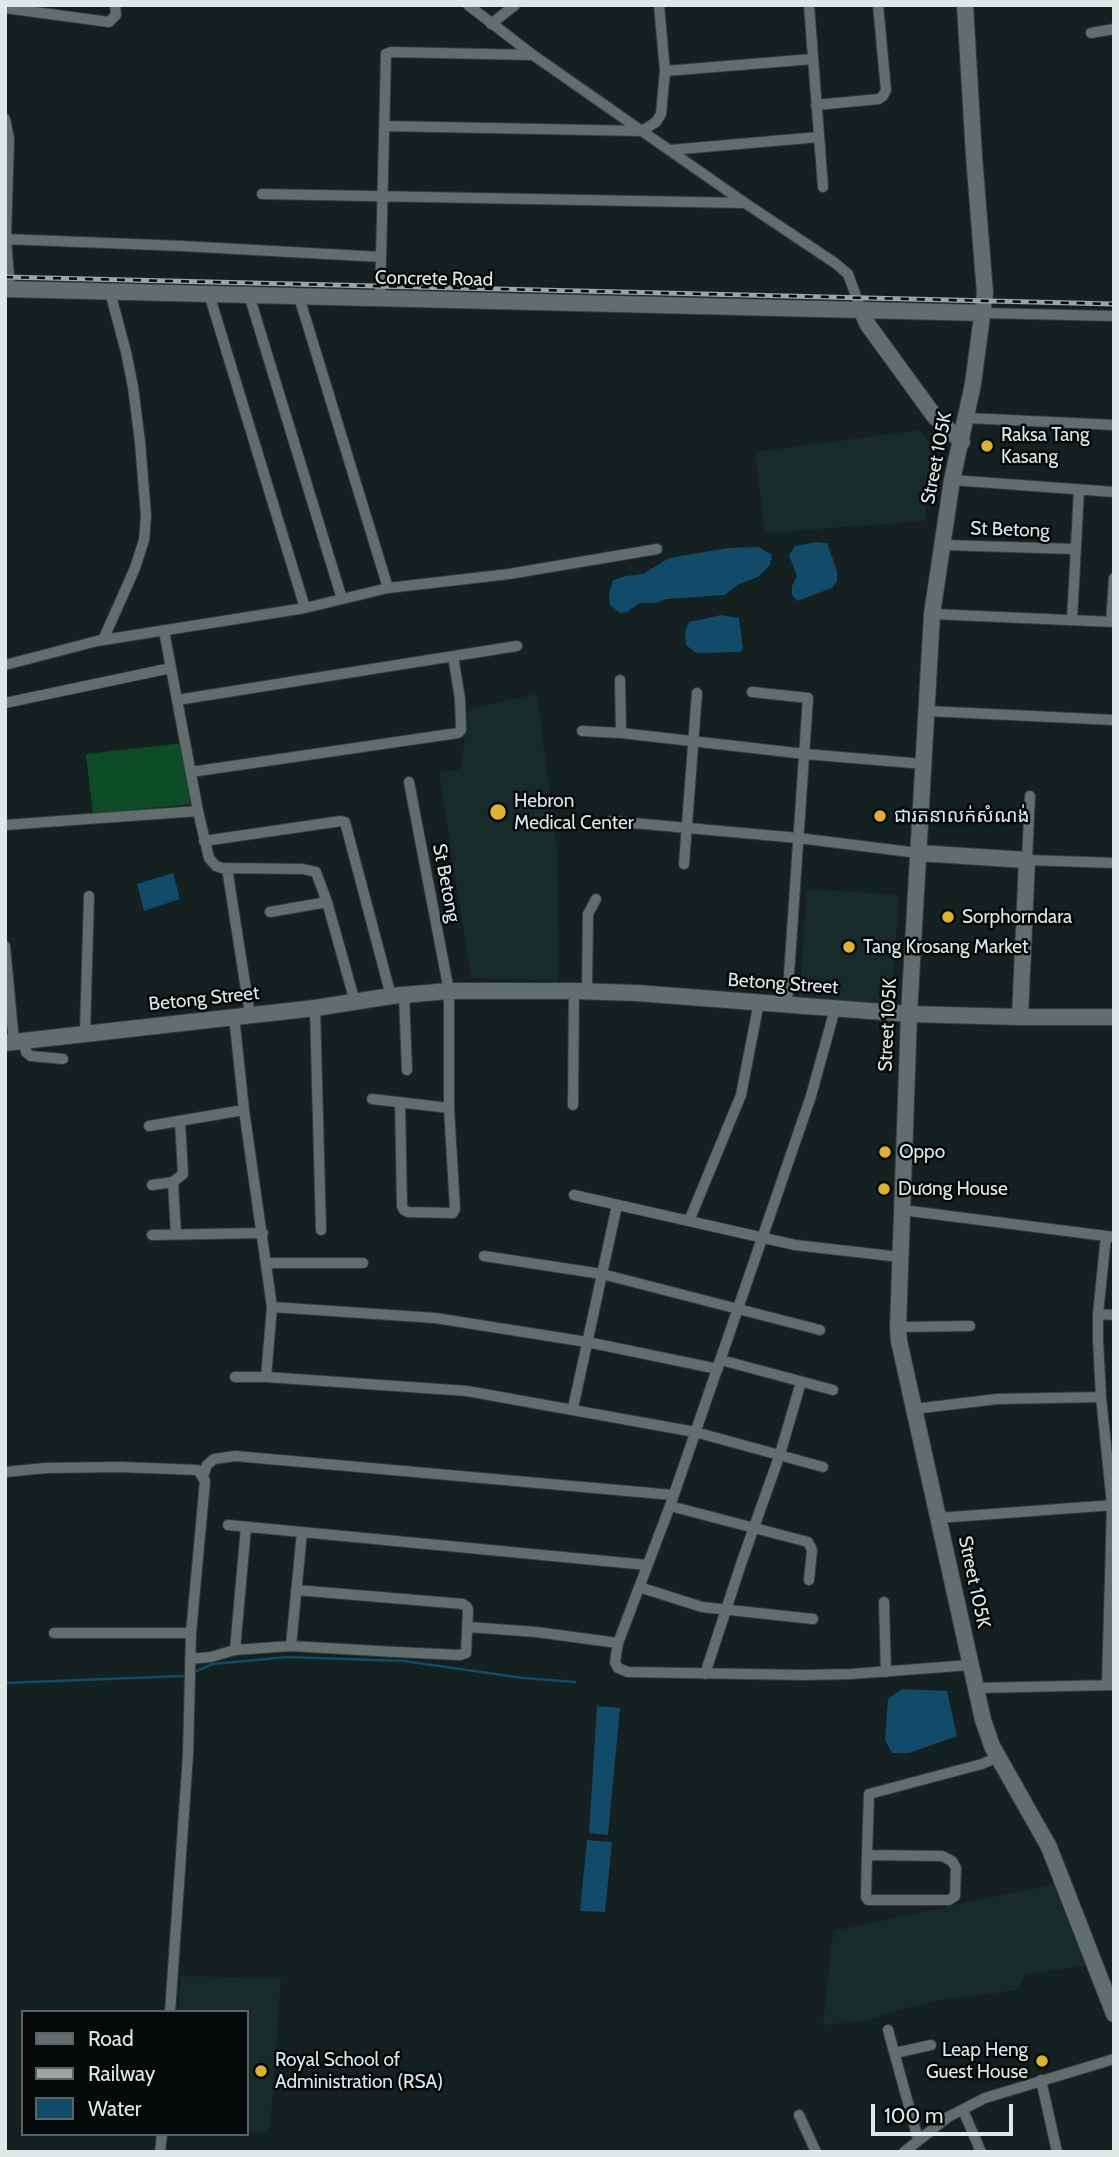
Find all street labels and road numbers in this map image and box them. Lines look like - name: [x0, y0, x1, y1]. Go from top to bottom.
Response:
- street label: Concrete Road: [375, 267, 493, 291]
- street label: Street 105K: [917, 410, 957, 506]
- street label: St Betong: [970, 517, 1050, 543]
- street label: St Betong: [427, 842, 465, 924]
- street label: Betong Street: [727, 969, 839, 999]
- street label: Street 105K: [874, 978, 902, 1072]
- street label: Betong Street: [148, 982, 260, 1016]
- street label: Street 105K: [953, 1534, 995, 1630]

